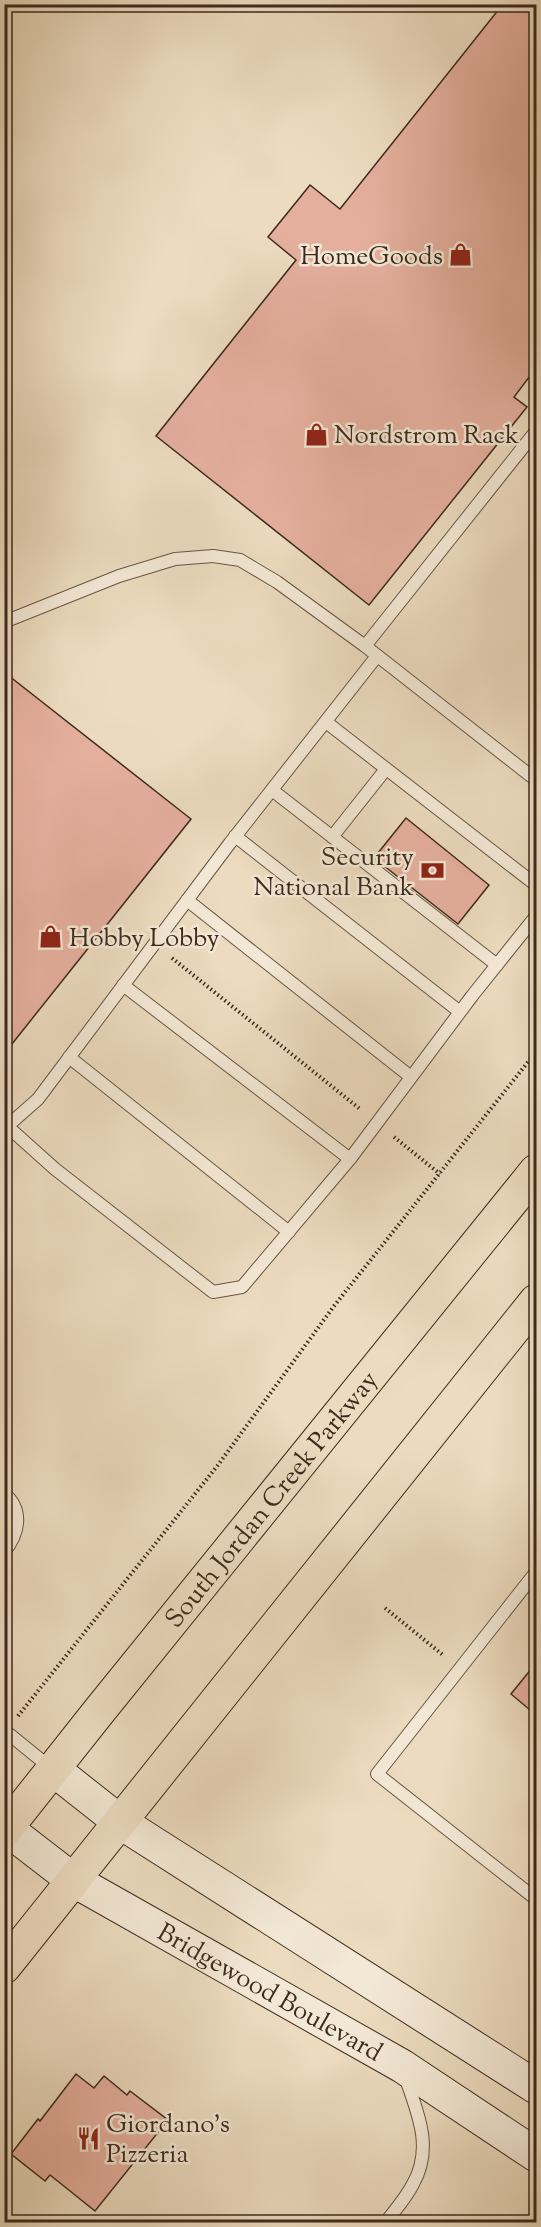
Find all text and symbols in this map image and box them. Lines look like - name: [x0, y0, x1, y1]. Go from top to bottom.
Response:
- place label: HomeGoods: [300, 239, 443, 276]
- shop icon: HomeGoods: [448, 242, 474, 268]
- place label: Nordstrom Rack: [334, 418, 519, 455]
- shop icon: Nordstrom Rack: [303, 421, 329, 447]
- place label: Security National Bank: [253, 840, 414, 907]
- bank icon: Security National Bank: [419, 858, 445, 884]
- place label: Hobby Lobby: [69, 921, 220, 958]
- shop icon: Hobby Lobby: [38, 924, 64, 950]
- street label: South Jordan Creek Parkway: [157, 1364, 388, 1637]
- street label: Bridgewood Boulevard: [150, 1915, 389, 2072]
- place label: Giordano's Pizzeria: [106, 2107, 230, 2174]
- restaurant icon: Giordano's Pizzeria: [75, 2125, 101, 2151]

